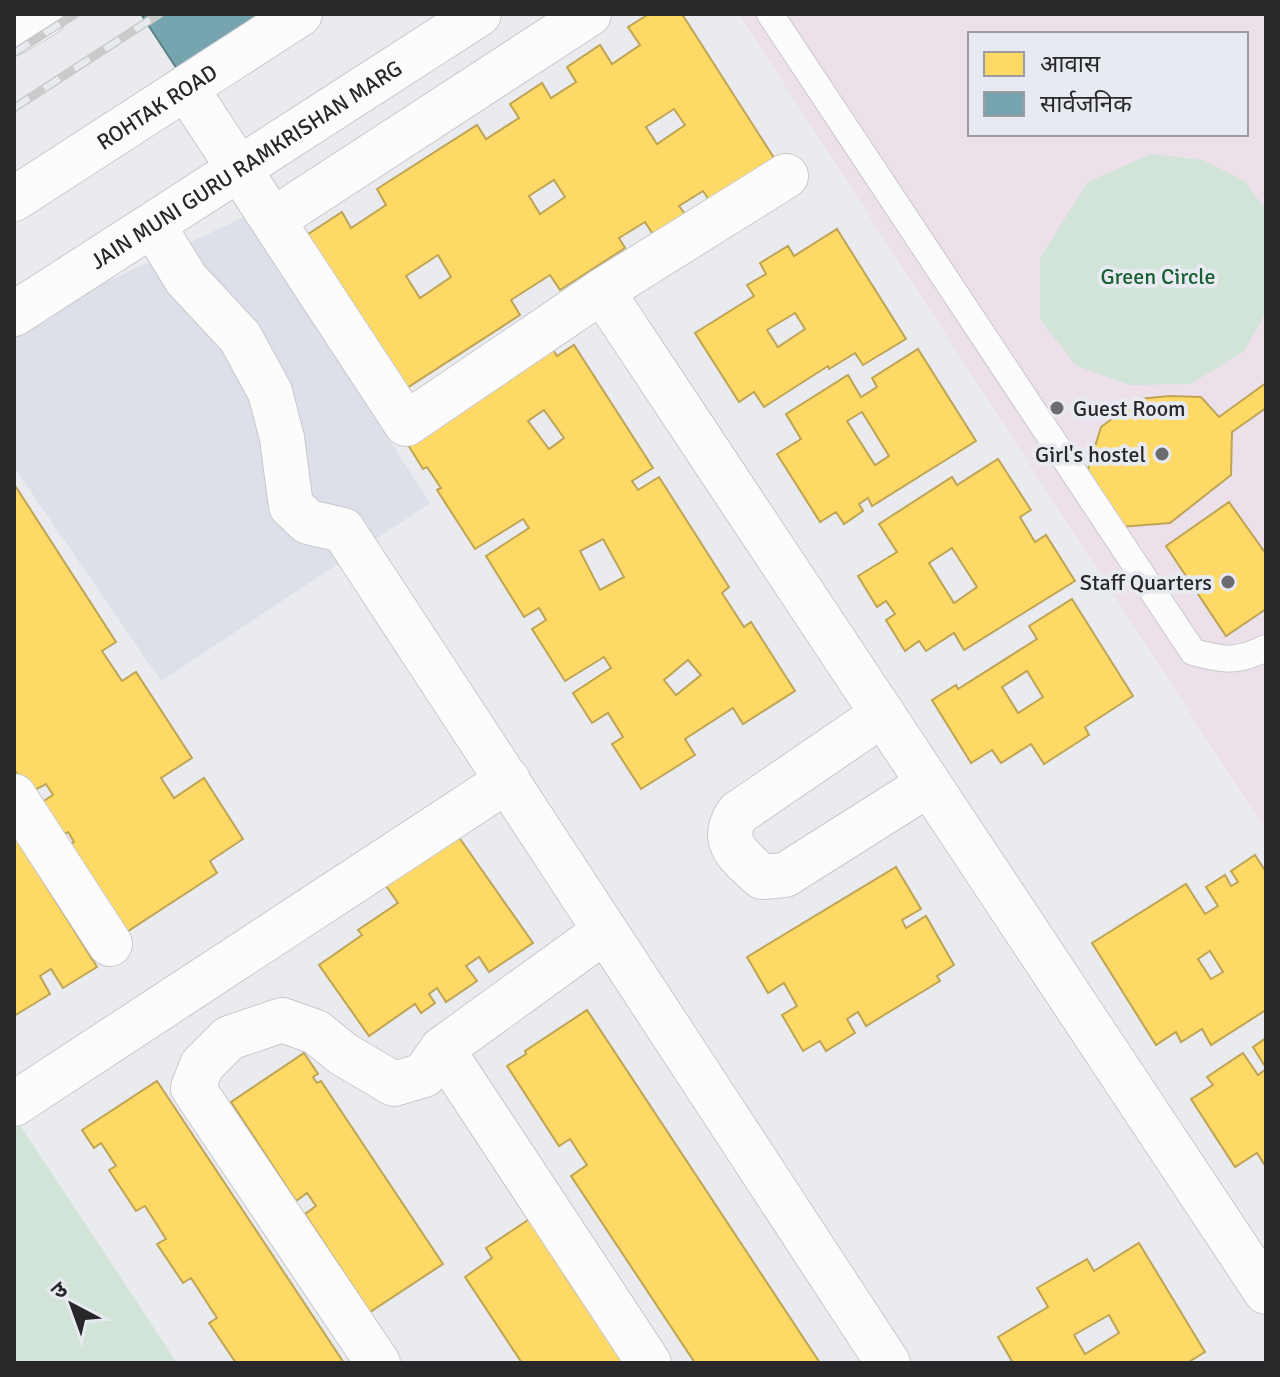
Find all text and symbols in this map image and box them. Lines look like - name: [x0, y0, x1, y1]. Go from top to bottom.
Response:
- legend: [968, 32, 1248, 136]
- text: आवास: [1040, 49, 1101, 79]
- street label: JAIN MUNI GURU RAMKRISHAN MARG: [85, 54, 407, 275]
- street label: ROHTAK ROAD: [92, 58, 222, 156]
- text: सार्वजनिक: [1040, 89, 1132, 119]
- park label: Green Circle: [1100, 263, 1216, 290]
- place label: Guest Room: [1073, 395, 1186, 422]
- marker: Guest Room: [1048, 399, 1066, 417]
- place label: Girl's hostel: [1035, 441, 1146, 468]
- marker: Girl's hostel: [1153, 445, 1171, 463]
- place label: Staff Quarters: [1080, 569, 1212, 596]
- marker: Staff Quarters: [1219, 573, 1237, 591]
- north arrow: [32, 1265, 112, 1345]
- text: उ: [45, 1275, 74, 1305]

